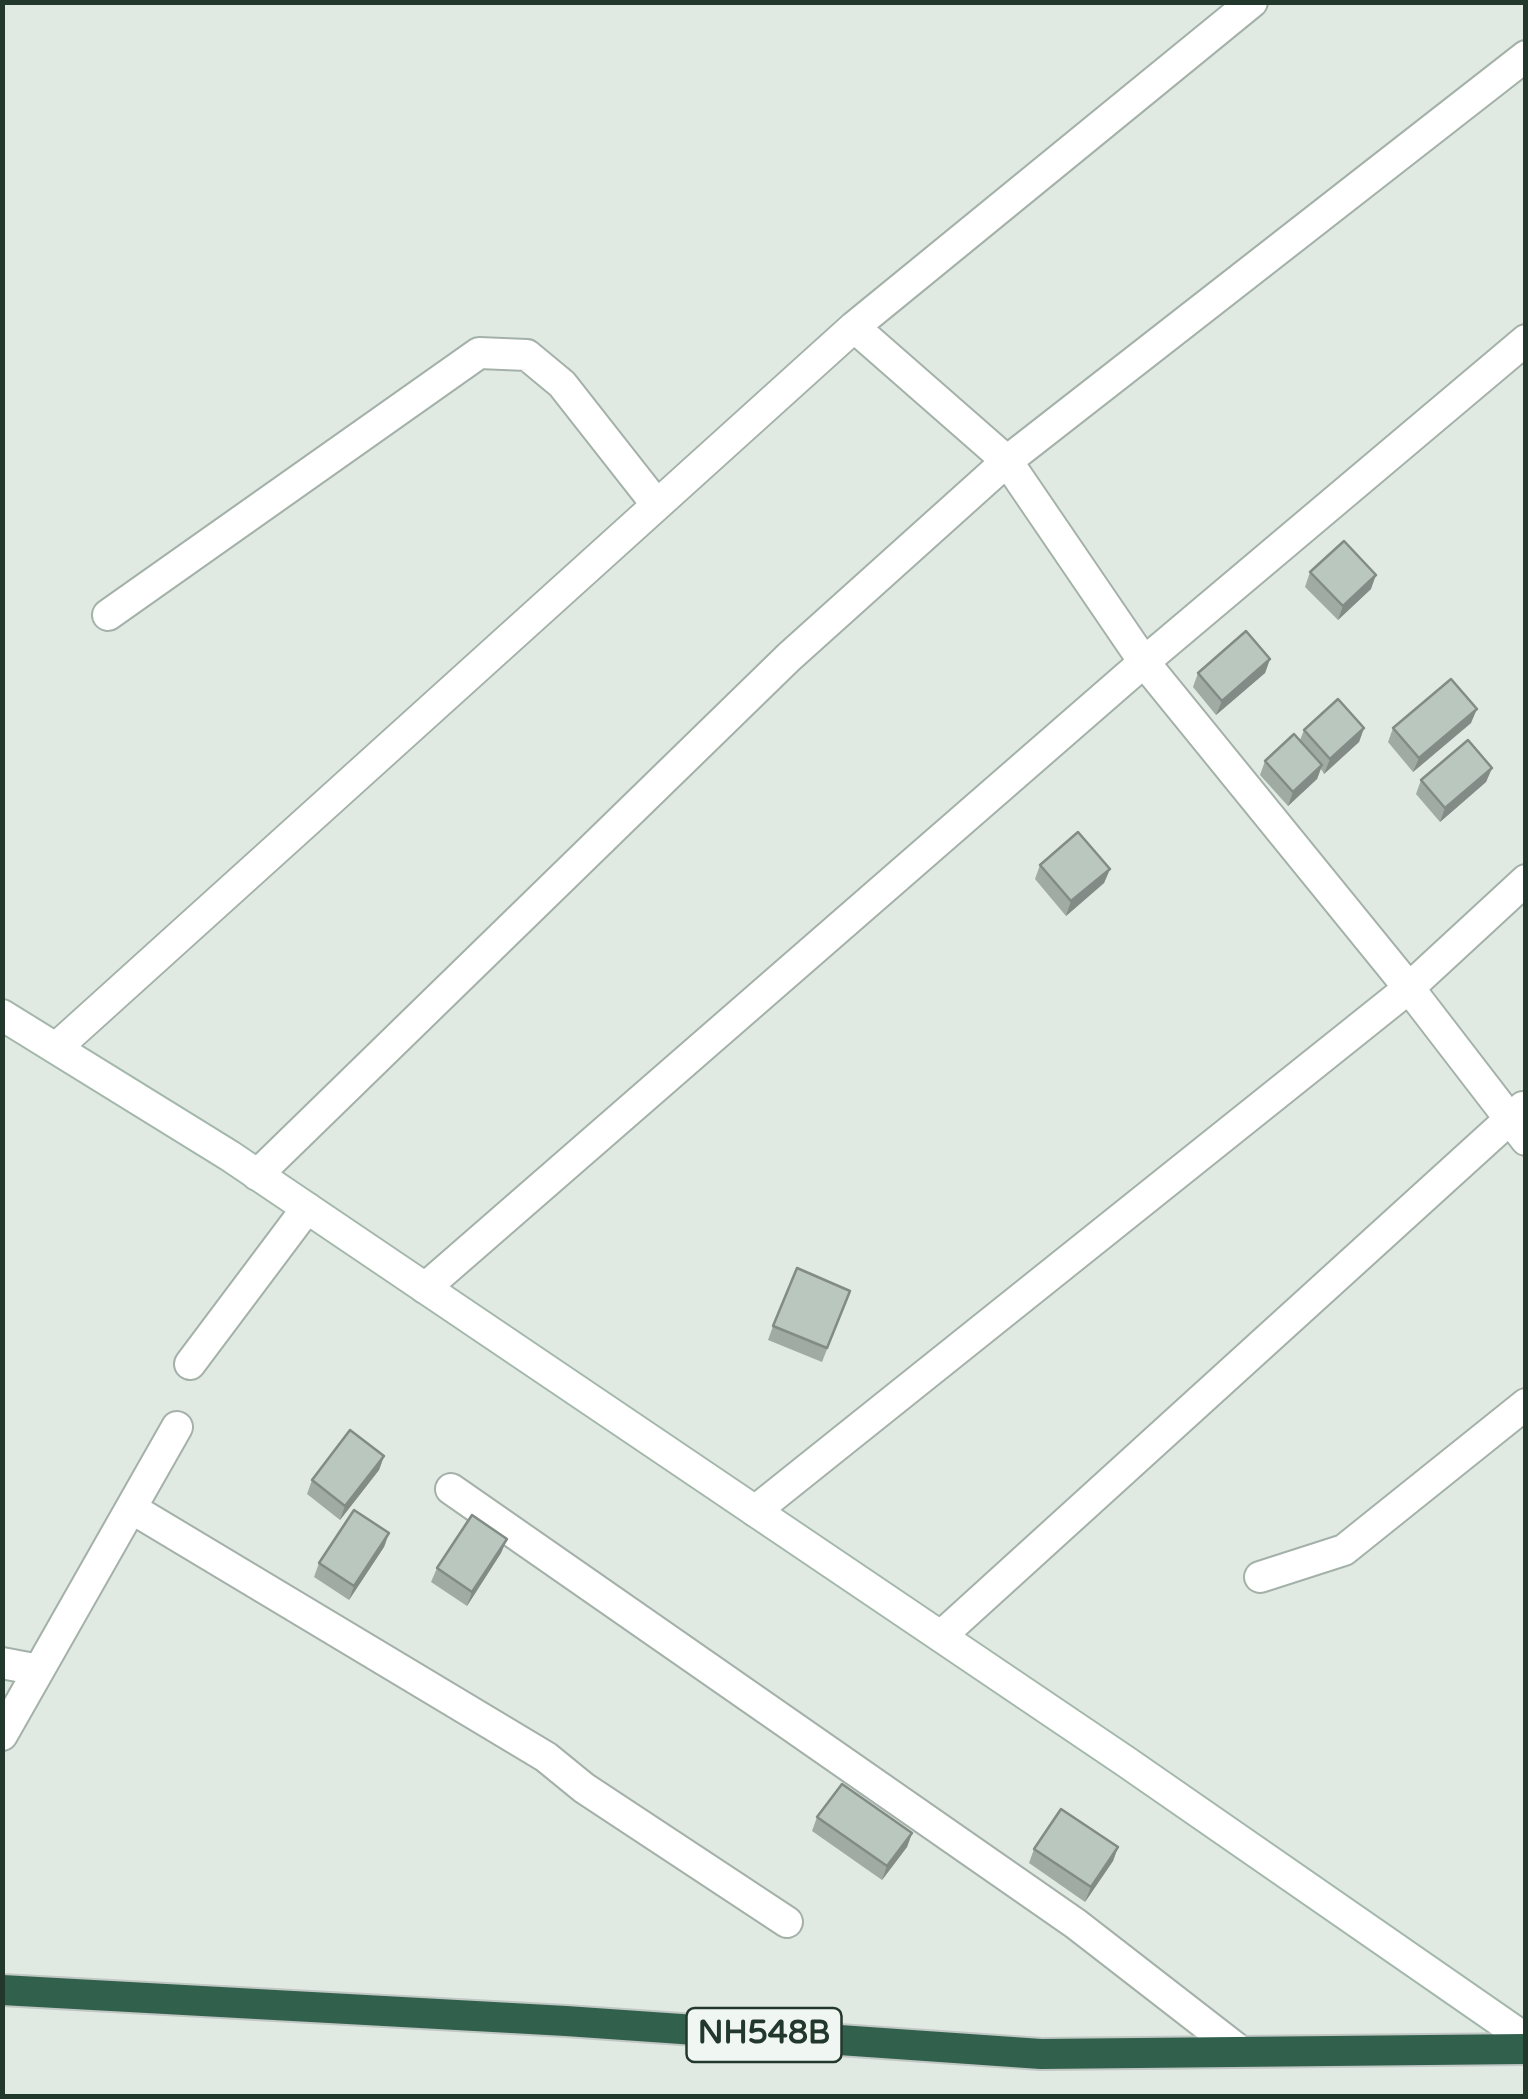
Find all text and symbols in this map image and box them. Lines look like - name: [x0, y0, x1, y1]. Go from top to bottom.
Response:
- road number: NH548B: [686, 2008, 842, 2062]

